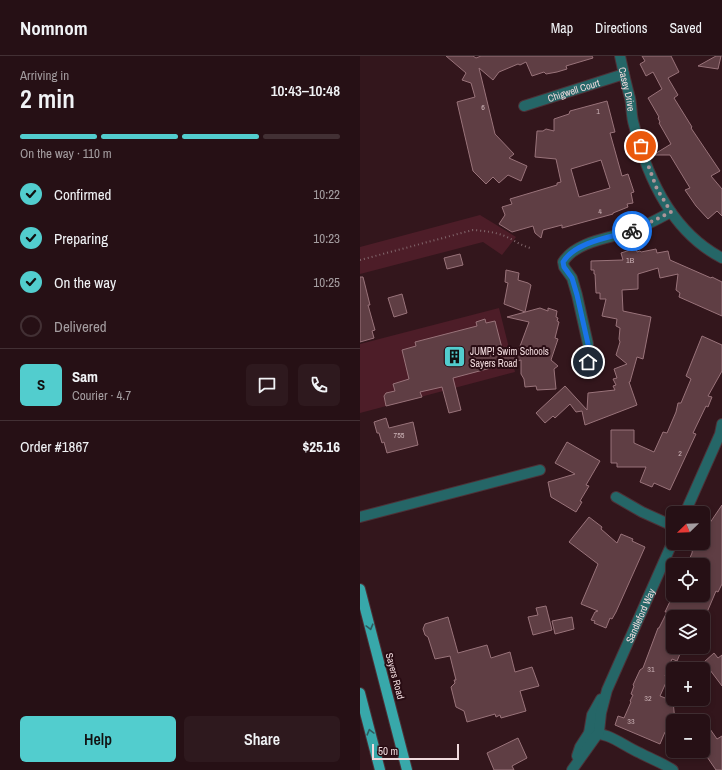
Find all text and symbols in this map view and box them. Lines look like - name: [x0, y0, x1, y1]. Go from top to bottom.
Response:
- text: Nomnom: [20, 15, 88, 41]
- text: Map: [551, 19, 573, 37]
- text: Directions: [595, 19, 647, 37]
- text: Saved: [669, 19, 702, 37]
- street label: Casey Drive: [616, 66, 638, 112]
- text: Arriving in: [20, 67, 69, 84]
- street label: Chigwell Court: [546, 76, 602, 105]
- text: 10:43–10:48: [271, 80, 340, 101]
- text: 2 min: [20, 81, 75, 116]
- house number: 6: [481, 102, 485, 112]
- house number: 1: [596, 106, 600, 116]
- pin: [624, 129, 658, 163]
- icon: bag: [630, 135, 652, 157]
- text: On the way · 110 m: [20, 145, 112, 162]
- icon: check: [20, 183, 42, 205]
- text: Confirmed: [54, 184, 111, 205]
- text: 10:22: [313, 186, 340, 203]
- house number: 4: [598, 206, 602, 216]
- courier: [612, 211, 652, 251]
- icon: bike: [621, 220, 643, 242]
- icon: check: [20, 227, 42, 249]
- text: Preparing: [54, 228, 108, 249]
- text: 10:23: [313, 230, 340, 247]
- house number: 1B: [626, 255, 635, 265]
- icon: check: [20, 271, 42, 293]
- text: On the way: [54, 272, 116, 293]
- text: 10:25: [313, 274, 340, 291]
- text: Delivered: [54, 316, 107, 337]
- building icon: JUMP! Swim Schools Sayers Road: [441, 344, 467, 370]
- place label: JUMP! Swim Schools Sayers Road: [470, 345, 549, 370]
- pin: [571, 345, 605, 379]
- icon: home: [577, 351, 599, 373]
- button: chat: [246, 364, 288, 406]
- button: phone: [298, 364, 340, 406]
- text: Sam: [72, 366, 98, 387]
- text: S: [37, 374, 45, 395]
- text: Courier · 4.7: [72, 387, 131, 404]
- house number: 755: [394, 430, 405, 440]
- text: Order #1867: [20, 436, 89, 457]
- text: $25.16: [302, 436, 340, 457]
- house number: 2: [678, 448, 682, 458]
- north arrow: [666, 506, 710, 550]
- map controls: [666, 506, 710, 758]
- button: locate: [666, 558, 710, 602]
- street label: Sandleford Way: [622, 585, 658, 645]
- button: layers: [666, 610, 710, 654]
- one-way arrow: [365, 623, 374, 630]
- street label: Sayers Road: [383, 651, 407, 701]
- button: +: [666, 662, 710, 706]
- house number: 31: [647, 664, 655, 674]
- house number: 32: [644, 693, 652, 703]
- button: −: [666, 714, 710, 758]
- button: Help: [20, 716, 176, 762]
- button: Share: [184, 716, 340, 762]
- house number: 33: [627, 716, 635, 726]
- one-way arrow: [367, 729, 375, 736]
- scale bar: [372, 742, 459, 761]
- text: 50 m: [378, 744, 398, 758]

